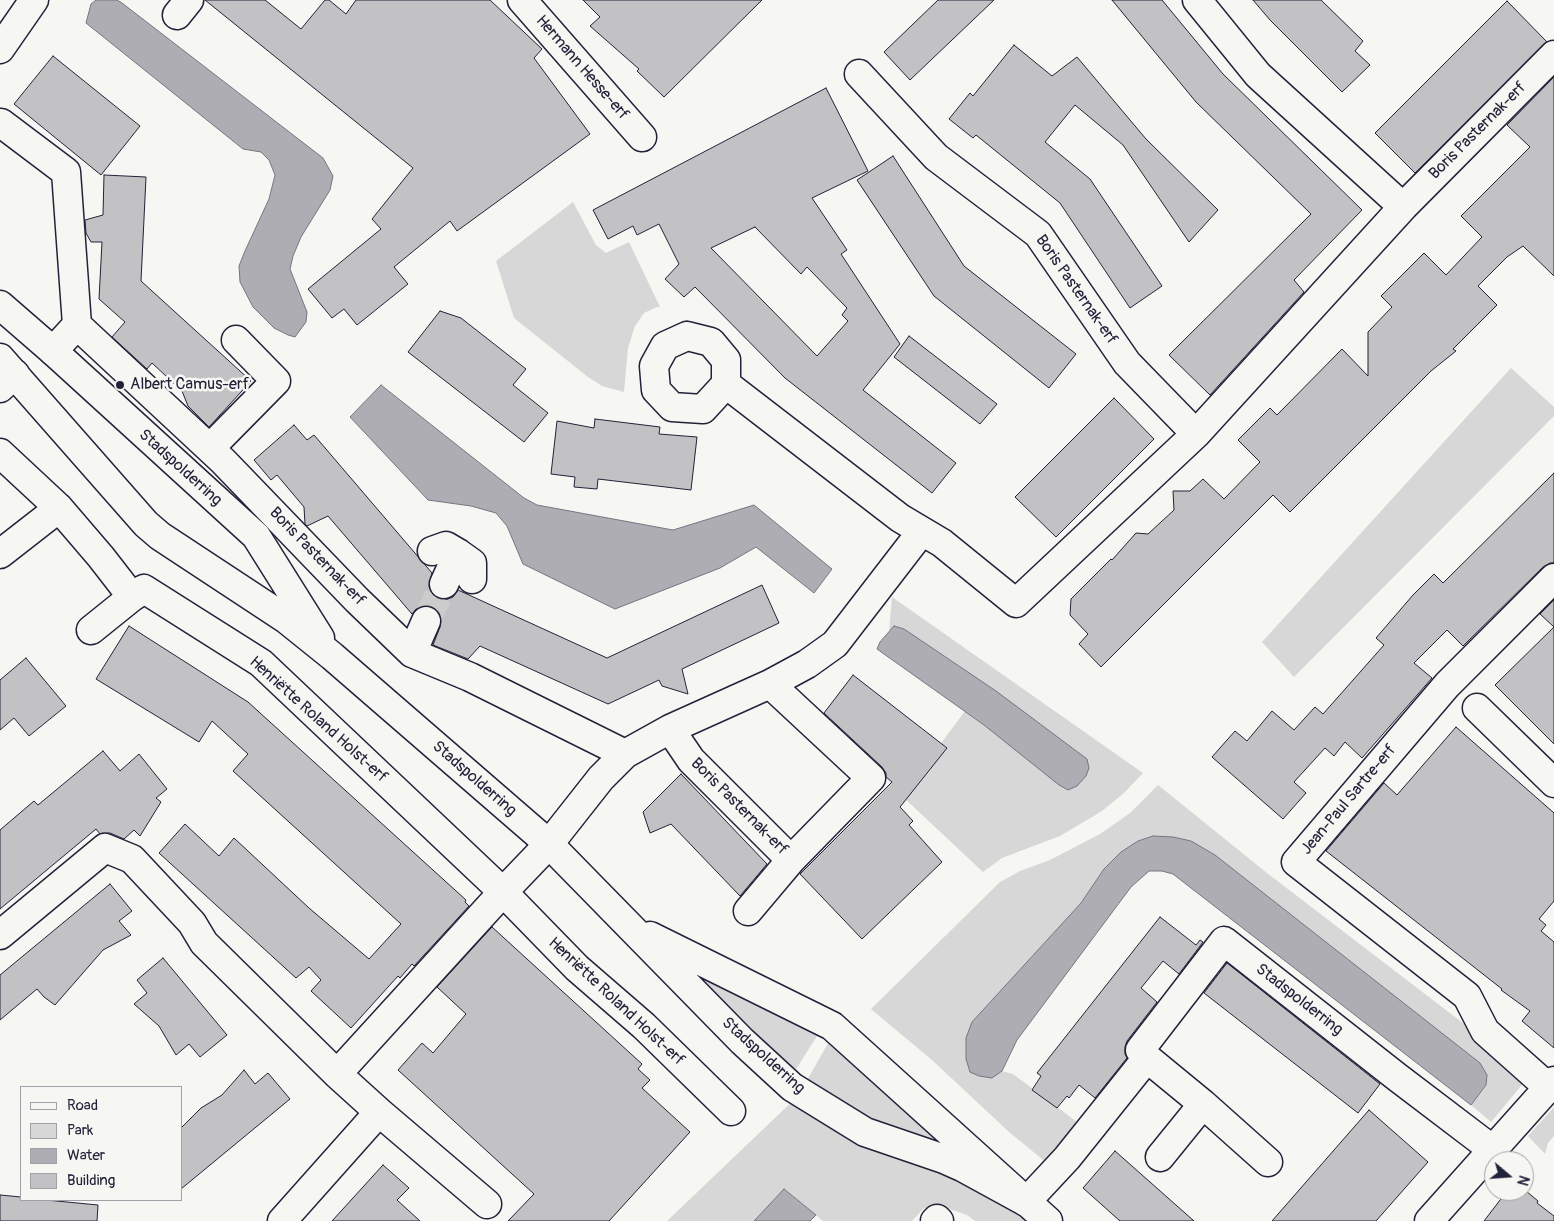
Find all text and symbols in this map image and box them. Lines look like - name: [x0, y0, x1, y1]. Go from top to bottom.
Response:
- street label: Hermann Hesse-erf: [531, 12, 633, 124]
- street label: Boris Pasternak-erf: [1425, 78, 1531, 184]
- street label: Boris Pasternak-erf: [1031, 231, 1121, 349]
- place label: Albert Camus-erf: [130, 375, 249, 395]
- marker: Albert Camus-erf: [114, 379, 126, 391]
- street label: Stadspolderring: [134, 426, 226, 510]
- street label: Boris Pasternak-erf: [265, 504, 369, 610]
- street label: Henriëtte Roland Holst-erf: [245, 653, 391, 787]
- street label: Stadspolderring: [428, 737, 520, 821]
- street label: Jean-Paul Sartre-erf: [1297, 741, 1401, 859]
- street label: Boris Pasternak-erf: [686, 754, 792, 860]
- street label: Henriëtte Roland Holst-erf: [544, 934, 688, 1070]
- street label: Stadspolderring: [1252, 960, 1346, 1040]
- street label: Stadspolderring: [717, 1014, 809, 1098]
- legend: [20, 1086, 182, 1201]
- text: Road: [67, 1096, 98, 1115]
- text: Park: [67, 1121, 93, 1140]
- text: Water: [67, 1146, 105, 1165]
- north arrow: [1484, 1151, 1534, 1201]
- text: Building: [67, 1171, 115, 1190]
- text: N: [1513, 1173, 1532, 1188]

